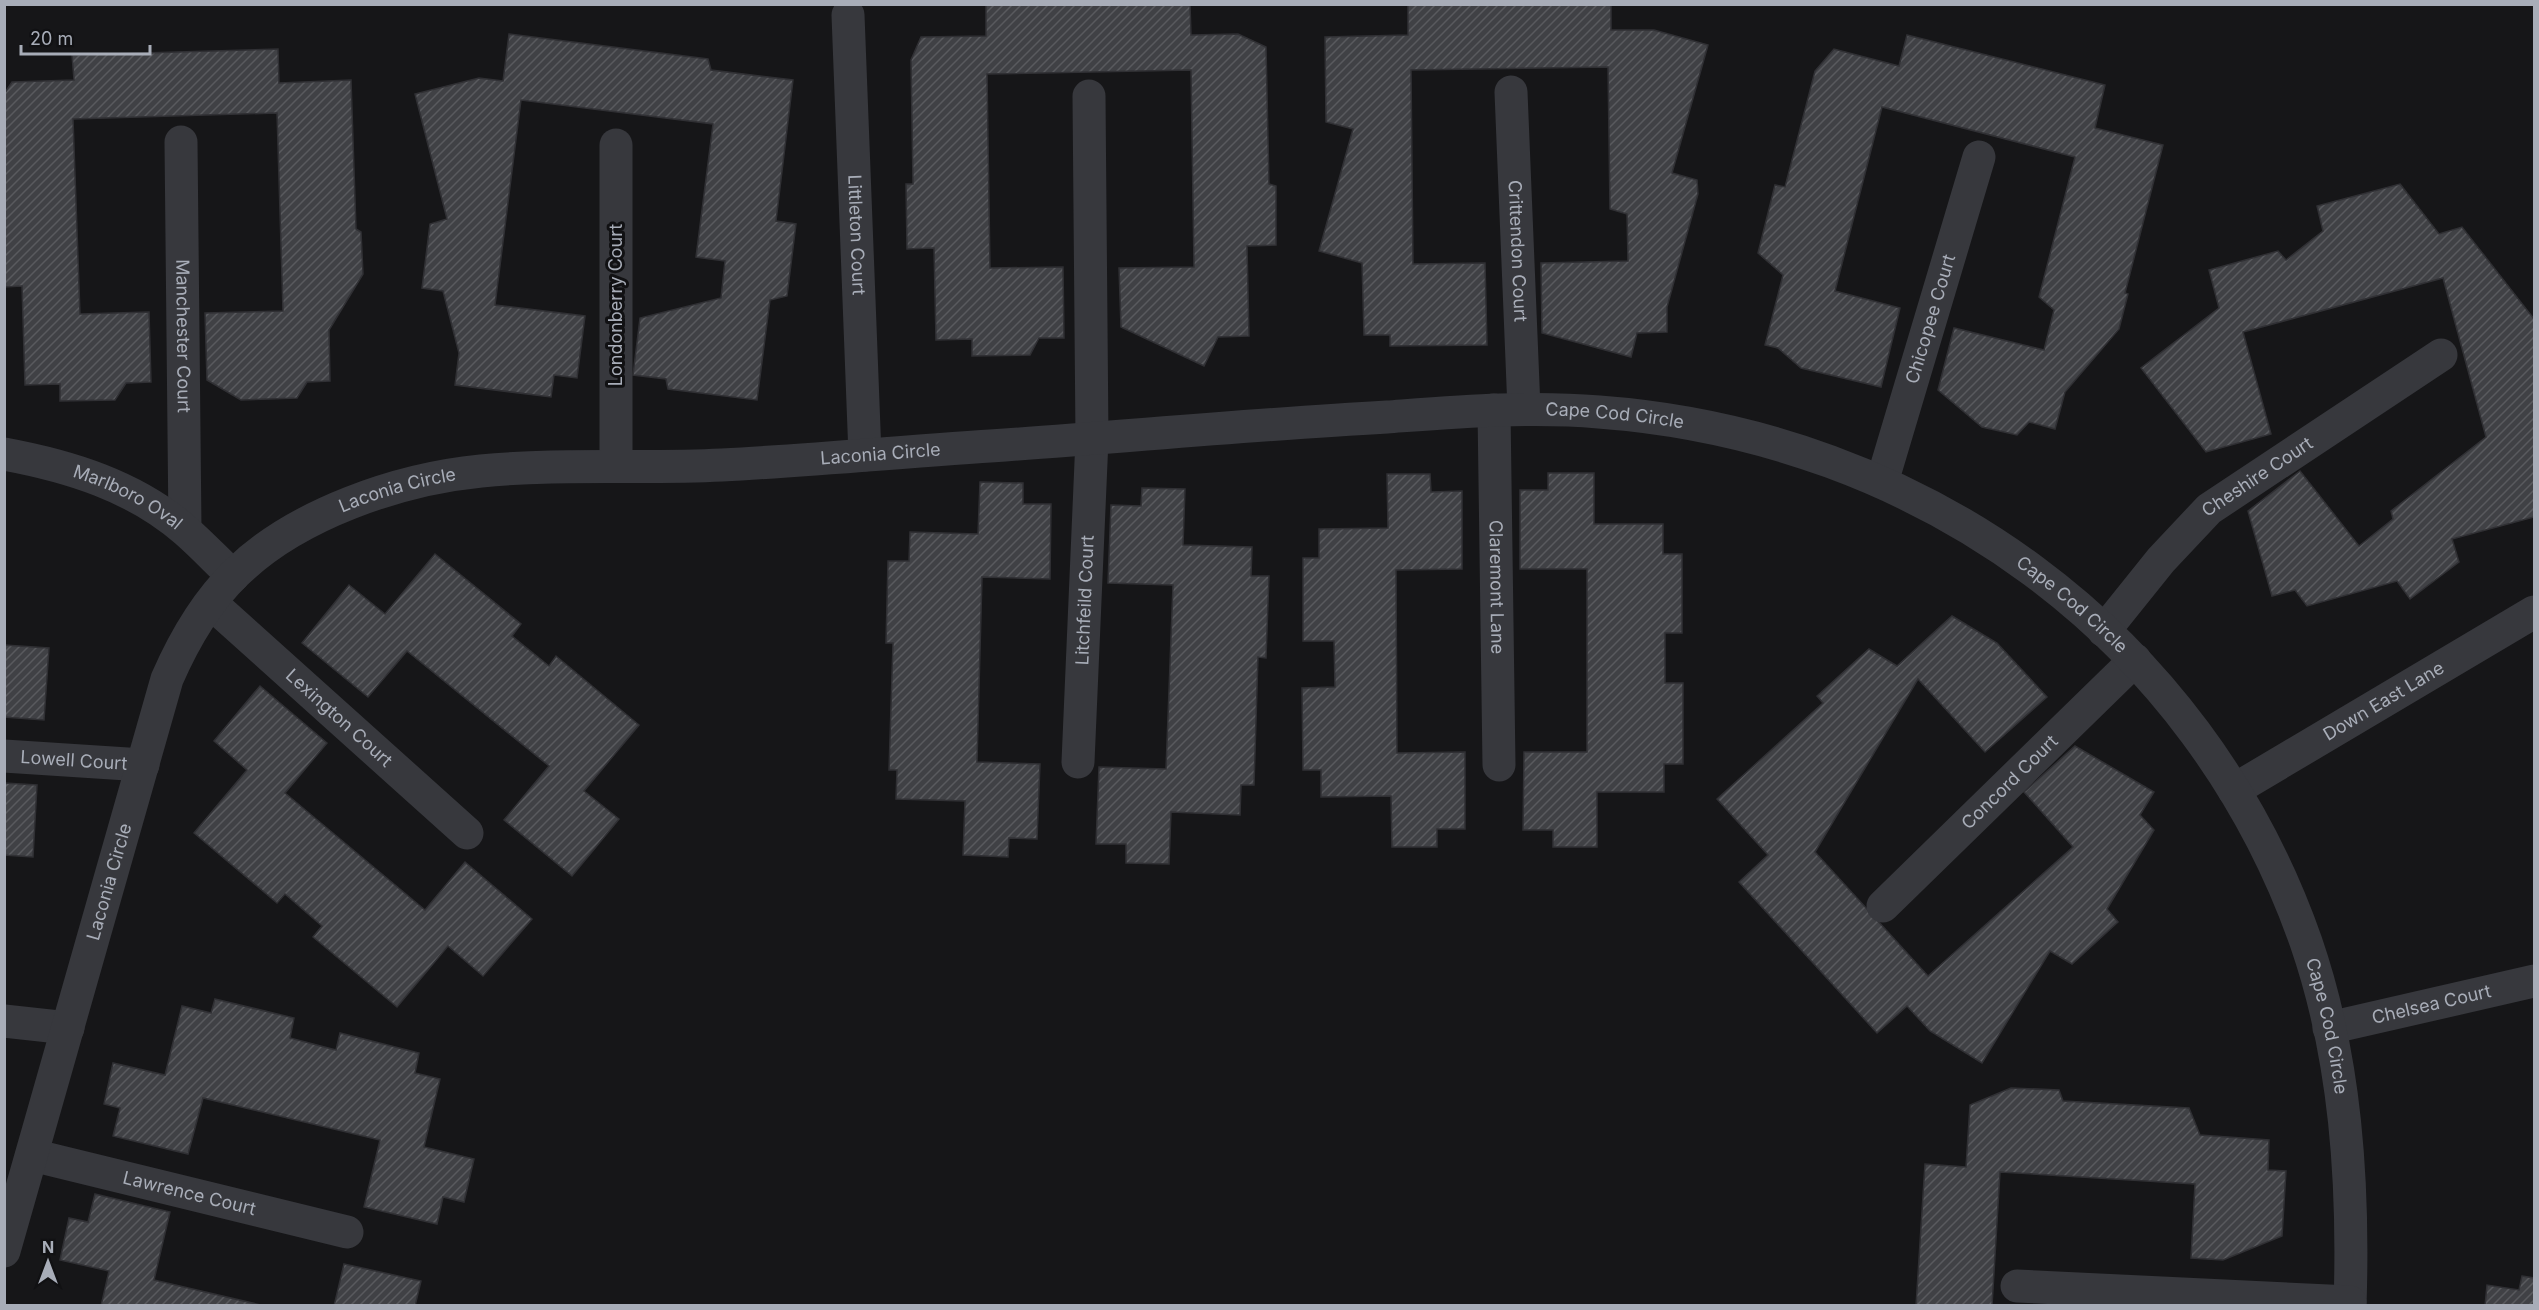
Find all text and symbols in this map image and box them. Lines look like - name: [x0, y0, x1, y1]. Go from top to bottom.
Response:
- scale bar: [21, 18, 150, 56]
- text: 20 m: [30, 28, 73, 49]
- street label: Littleton Court: [844, 174, 870, 296]
- street label: Crittendon Court: [1505, 179, 1531, 322]
- street label: Londonberry Court: [605, 224, 626, 386]
- street label: Chicopee Court: [1901, 252, 1959, 386]
- street label: Manchester Court: [172, 259, 195, 413]
- street label: Cape Cod Circle: [1545, 399, 1686, 432]
- street label: Cheshire Court: [2198, 432, 2316, 521]
- street label: Laconia Circle: [820, 438, 941, 469]
- street label: Marlboro Oval: [71, 460, 187, 534]
- street label: Laconia Circle: [336, 463, 457, 516]
- street label: Claremont Lane: [1486, 520, 1508, 654]
- street label: Litchfeild Court: [1071, 535, 1098, 666]
- street label: Cape Cod Circle: [2013, 551, 2132, 657]
- street label: Down East Lane: [2319, 657, 2448, 745]
- street label: Lexington Court: [282, 664, 397, 771]
- street label: Concord Court: [1957, 730, 2062, 833]
- street label: Lowell Court: [20, 746, 128, 774]
- street label: Laconia Circle: [82, 821, 135, 942]
- street label: Cape Cod Circle: [2302, 955, 2352, 1096]
- street label: Chelsea Court: [2370, 980, 2493, 1028]
- street label: Lawrence Court: [121, 1167, 258, 1219]
- north arrow: [18, 1232, 78, 1292]
- text: N: [42, 1237, 54, 1257]

